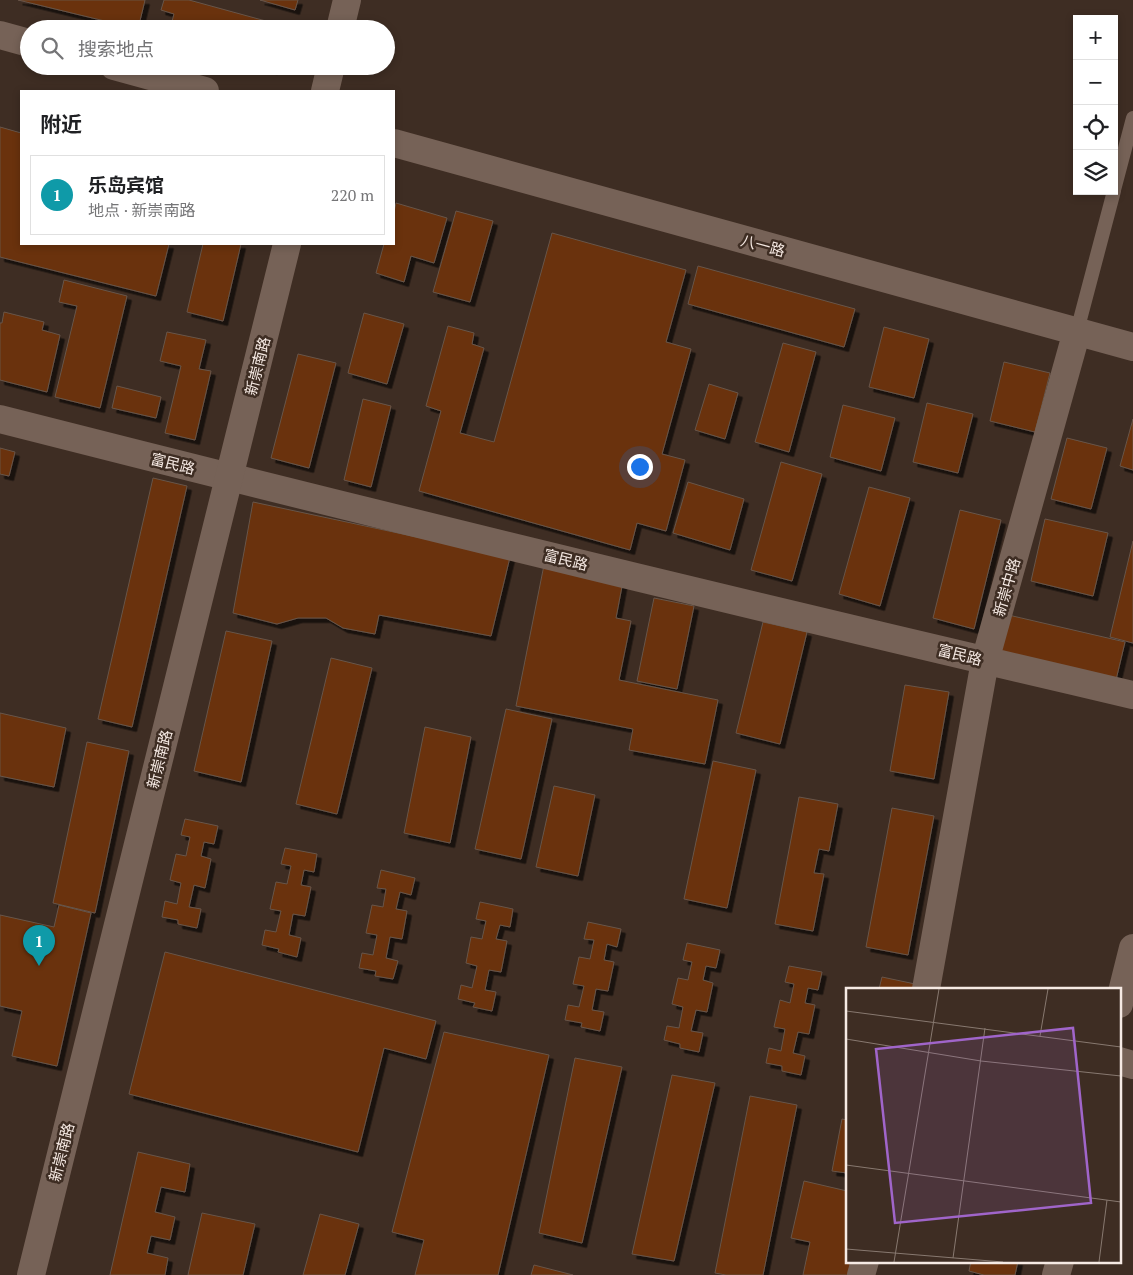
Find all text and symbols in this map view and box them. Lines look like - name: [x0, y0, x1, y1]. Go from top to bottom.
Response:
- map controls: [1073, 15, 1118, 195]
- button: +: [1073, 15, 1118, 60]
- search box: [20, 20, 395, 75]
- icon: search: [38, 34, 66, 62]
- text: 搜索地点: [78, 36, 154, 61]
- button: −: [1073, 60, 1118, 105]
- button: locate: [1073, 105, 1118, 150]
- text: 附近: [40, 110, 82, 138]
- button: layers: [1073, 150, 1118, 195]
- text: 乐岛宾馆: [88, 172, 164, 197]
- text: 1: [52, 184, 62, 206]
- text: 220 m: [331, 184, 374, 206]
- text: 地点 · 新崇南路: [88, 199, 196, 221]
- street label: 八一路: [739, 230, 787, 260]
- street label: 新崇南路: [240, 334, 274, 398]
- street label: 富民路: [149, 448, 197, 478]
- your location: [627, 454, 653, 480]
- street label: 富民路: [542, 544, 590, 574]
- street label: 新崇中路: [988, 555, 1024, 619]
- street label: 富民路: [936, 639, 984, 669]
- street label: 新崇南路: [142, 727, 176, 791]
- pin: 1: [23, 925, 55, 966]
- inset map: [846, 988, 1120, 1262]
- street label: 新崇南路: [44, 1120, 78, 1184]

